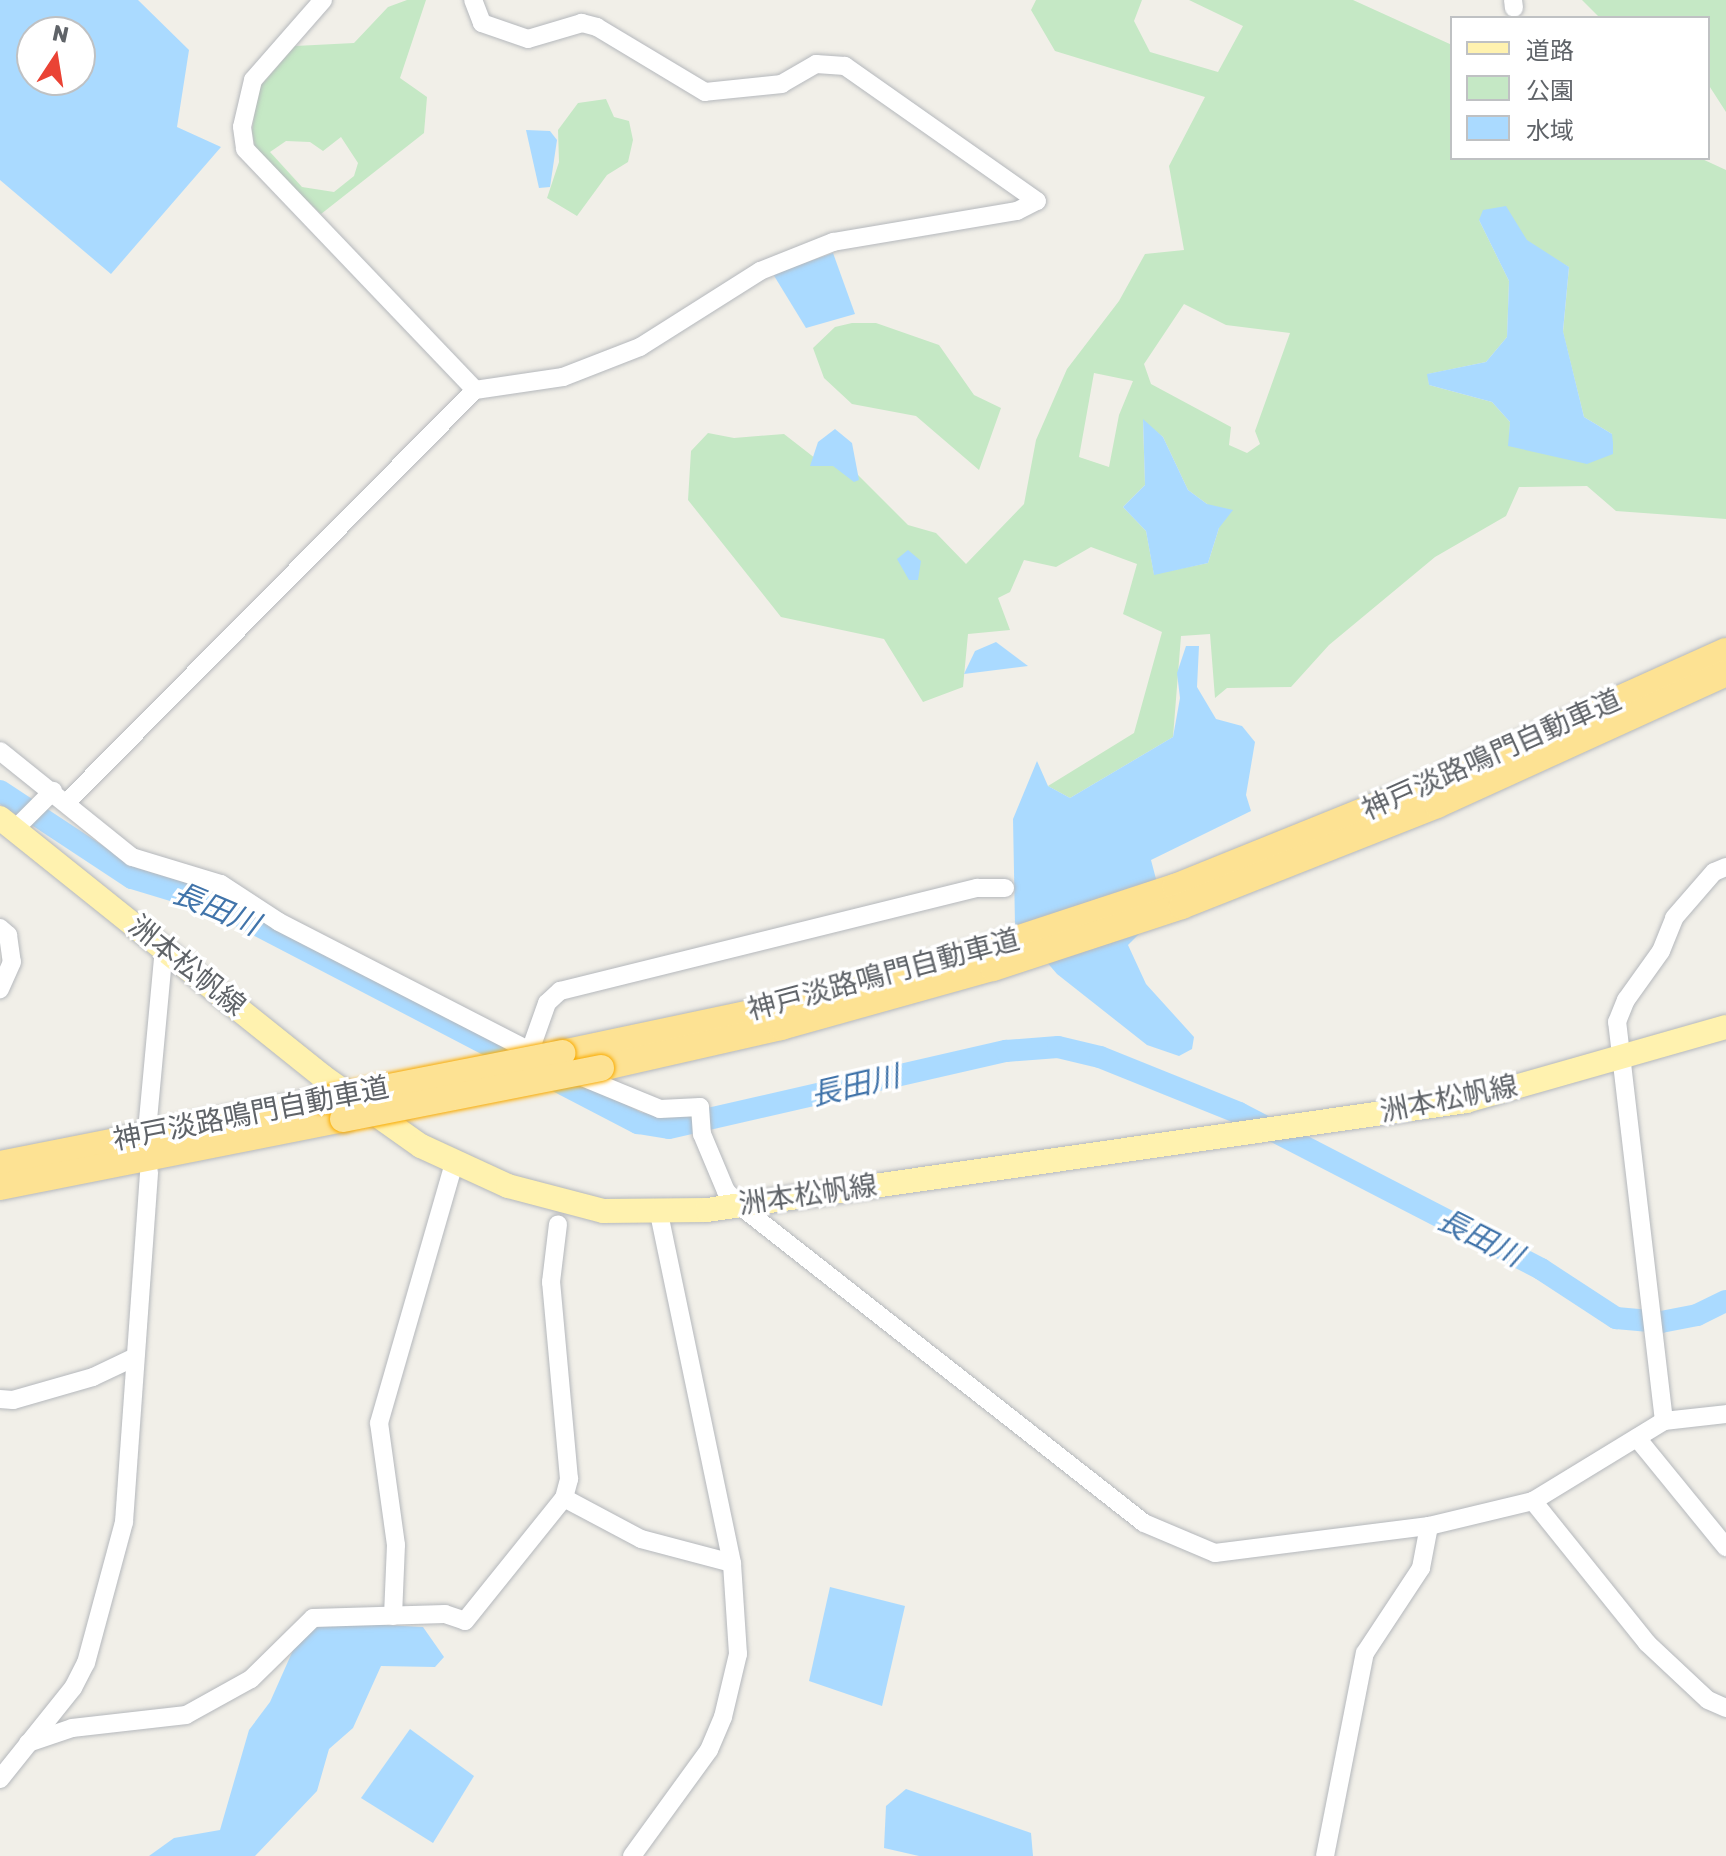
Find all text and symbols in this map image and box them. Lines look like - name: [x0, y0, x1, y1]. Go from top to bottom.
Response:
- north arrow: [16, 16, 96, 96]
- legend: [1450, 16, 1710, 160]
- text: N: [50, 19, 71, 49]
- text: 道路: [1526, 37, 1574, 65]
- text: 公園: [1526, 77, 1574, 105]
- text: 水域: [1526, 117, 1574, 145]
- street label: 神戸淡路鳴門自動車道: [1357, 683, 1627, 827]
- water label: 長田川: [168, 875, 264, 943]
- street label: 洲本松帆線: [122, 909, 252, 1023]
- street label: 神戸淡路鳴門自動車道: [744, 923, 1024, 1027]
- water label: 長田川: [807, 1058, 903, 1114]
- street label: 洲本松帆線: [1377, 1069, 1521, 1129]
- street label: 神戸淡路鳴門自動車道: [110, 1071, 392, 1157]
- street label: 洲本松帆線: [736, 1169, 880, 1221]
- water label: 長田川: [1432, 1202, 1528, 1274]

